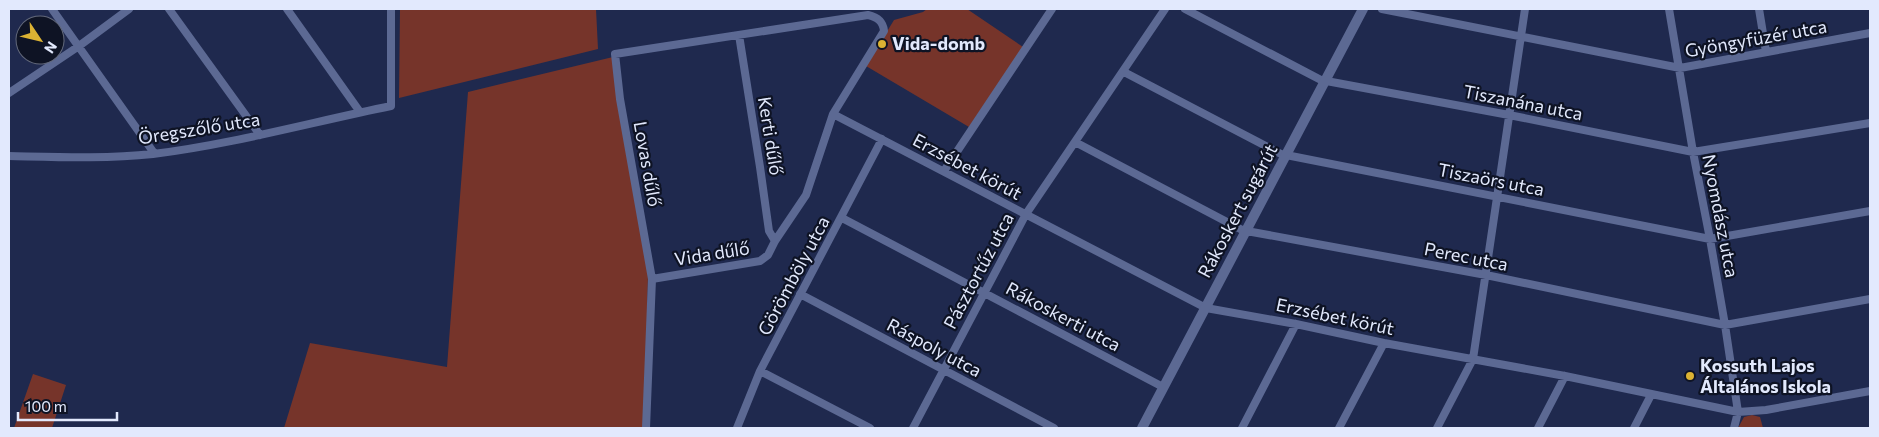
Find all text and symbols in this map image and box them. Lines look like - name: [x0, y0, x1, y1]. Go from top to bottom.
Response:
- north arrow: [15, 15, 65, 65]
- street label: Gyöngyfüzér utca: [1683, 15, 1829, 61]
- place label: Vida-domb: [892, 32, 985, 54]
- marker: Vida-domb: [876, 38, 888, 50]
- text: N: [41, 39, 61, 57]
- street label: Tiszanána utca: [1462, 80, 1585, 124]
- street label: Kerti dűlő: [754, 95, 788, 177]
- street label: Öregszőlő utca: [136, 108, 261, 149]
- street label: Lovas dűlő: [630, 119, 666, 209]
- street label: Erzsébet körút: [909, 128, 1026, 204]
- street label: Rákoskert sugárút: [1193, 140, 1282, 281]
- street label: Nyomdász utca: [1698, 152, 1744, 279]
- street label: Tiszaörs utca: [1436, 158, 1546, 200]
- street label: Pásztortűz utca: [938, 209, 1018, 332]
- street label: Görömböly utca: [753, 212, 834, 339]
- street label: Vida dűlő: [673, 236, 751, 270]
- street label: Perec utca: [1422, 237, 1510, 275]
- street label: Rákoskerti utca: [1002, 277, 1125, 356]
- street label: Erzsébet körút: [1274, 293, 1396, 339]
- street label: Ráspoly utca: [883, 313, 985, 381]
- place label: Kossuth Lajos Általános Iskola: [1700, 354, 1831, 397]
- marker: Kossuth Lajos Általános Iskola: [1684, 370, 1696, 382]
- scale bar: [18, 390, 116, 422]
- text: 100 m: [25, 397, 67, 415]

